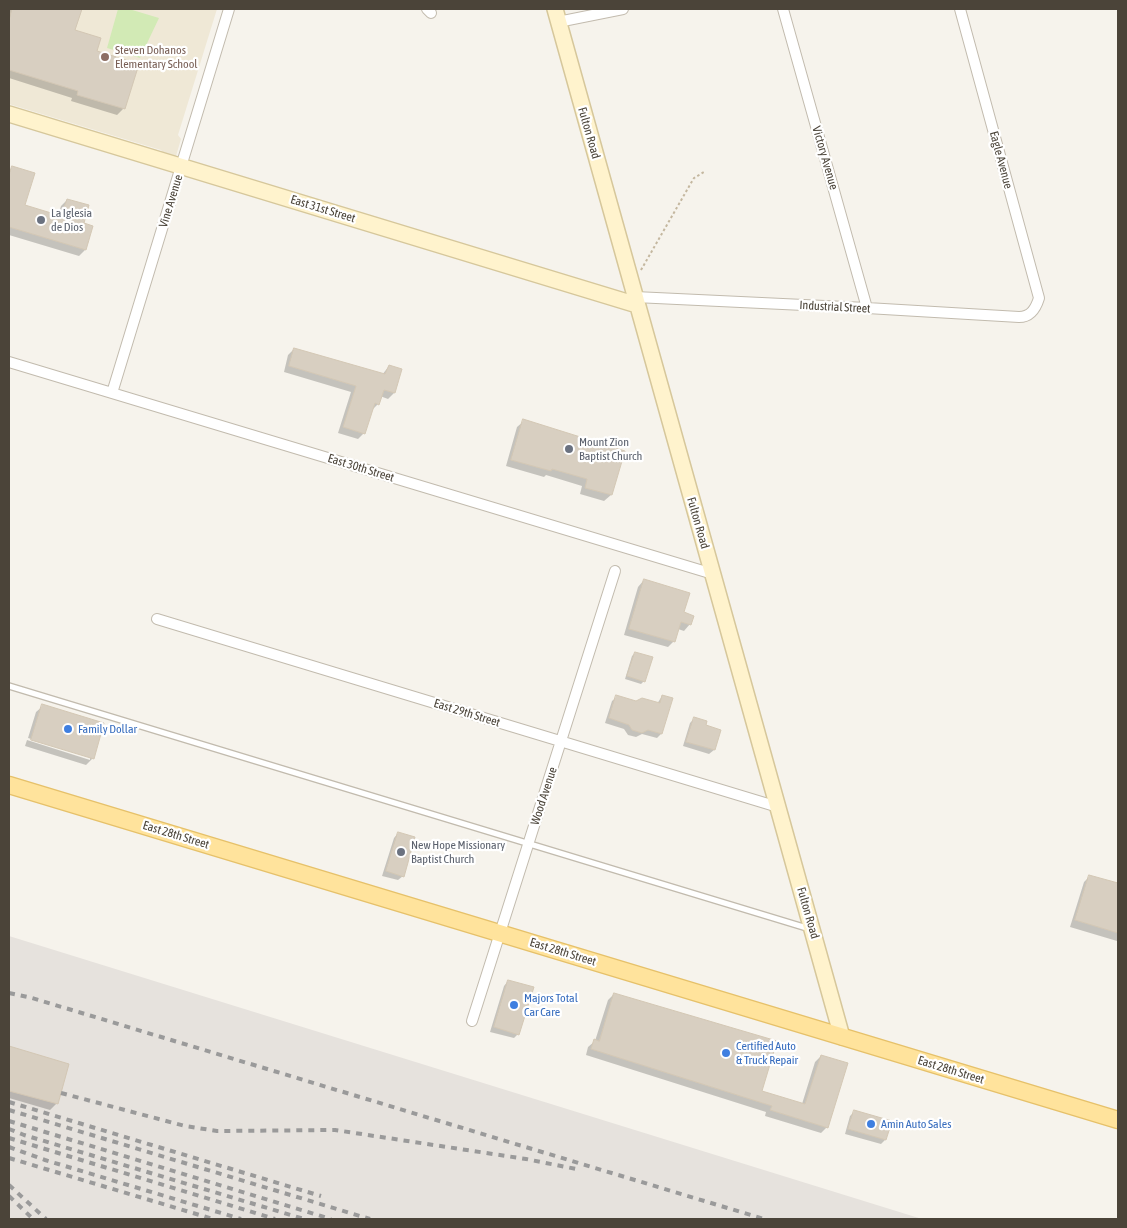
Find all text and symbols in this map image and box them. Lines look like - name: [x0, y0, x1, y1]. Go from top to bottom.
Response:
- place label: Steven Dohanos Elementary School: [115, 43, 197, 71]
- marker: Steven Dohanos Elementary School: [99, 51, 111, 63]
- street label: Fulton Road: [575, 106, 603, 160]
- street label: Victory Avenue: [809, 125, 841, 191]
- street label: Eagle Avenue: [986, 130, 1016, 190]
- street label: Vine Avenue: [156, 173, 186, 229]
- street label: East 31st Street: [289, 192, 357, 226]
- place label: La Iglesia de Dios: [51, 206, 92, 234]
- marker: La Iglesia de Dios: [35, 214, 47, 226]
- street label: Industrial Street: [799, 298, 871, 316]
- place label: Mount Zion Baptist Church: [579, 435, 642, 463]
- marker: Mount Zion Baptist Church: [563, 443, 575, 455]
- street label: East 30th Street: [326, 451, 396, 485]
- street label: Fulton Road: [684, 496, 712, 550]
- street label: East 29th Street: [432, 696, 502, 730]
- place label: Family Dollar: [78, 722, 137, 736]
- marker: Family Dollar: [62, 723, 74, 735]
- street label: Wood Avenue: [528, 765, 560, 827]
- street label: East 28th Street: [141, 818, 211, 852]
- place label: New Hope Missionary Baptist Church: [411, 838, 505, 866]
- marker: New Hope Missionary Baptist Church: [395, 846, 407, 858]
- street label: Fulton Road: [794, 886, 822, 940]
- street label: East 28th Street: [528, 935, 598, 969]
- place label: Majors Total Car Care: [524, 991, 578, 1019]
- marker: Majors Total Car Care: [508, 999, 520, 1011]
- place label: Certified Auto & Truck Repair: [736, 1039, 798, 1067]
- marker: Certified Auto & Truck Repair: [720, 1047, 732, 1059]
- street label: East 28th Street: [916, 1053, 986, 1087]
- place label: Amin Auto Sales: [881, 1117, 951, 1131]
- marker: Amin Auto Sales: [865, 1118, 877, 1130]

